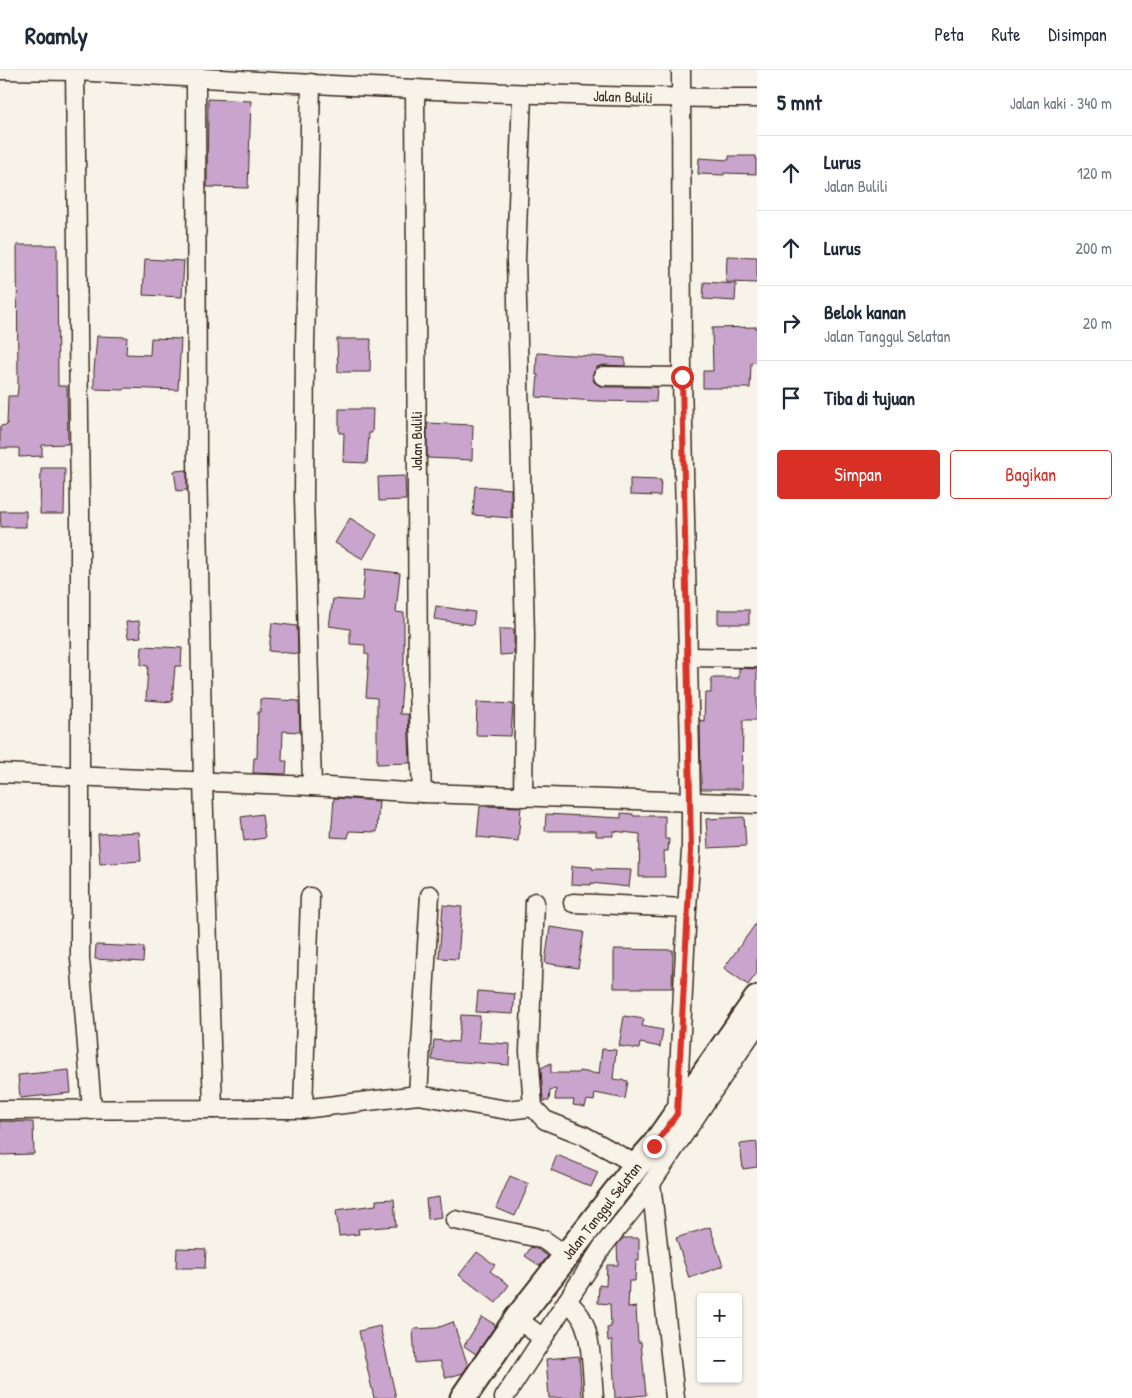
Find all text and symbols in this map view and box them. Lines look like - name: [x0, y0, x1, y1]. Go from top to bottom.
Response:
- text: Roamly: [25, 19, 88, 51]
- text: Peta: [935, 22, 964, 47]
- text: Rute: [992, 22, 1020, 47]
- text: Disimpan: [1048, 22, 1107, 47]
- street label: Jalan Bulili: [593, 85, 653, 108]
- text: 5 mnt: [777, 88, 822, 117]
- text: Jalan kaki · 340 m: [1010, 92, 1112, 114]
- text: Lurus: [824, 149, 861, 175]
- icon: ahead: [777, 159, 805, 187]
- text: 120 m: [1077, 162, 1112, 184]
- text: Jalan Bulili: [824, 175, 888, 197]
- icon: ahead: [777, 234, 805, 262]
- text: Lurus: [824, 235, 861, 261]
- text: 200 m: [1076, 237, 1112, 259]
- text: Belok kanan: [824, 299, 906, 325]
- icon: right: [777, 309, 805, 337]
- text: 20 m: [1083, 312, 1112, 334]
- text: Jalan Tanggul Selatan: [824, 325, 950, 347]
- route start: [671, 366, 694, 389]
- icon: arrive: [777, 384, 805, 412]
- text: Tiba di tujuan: [824, 385, 915, 411]
- street label: Jalan Bulili: [406, 411, 427, 471]
- button: Simpan: [777, 450, 940, 499]
- button: Bagikan: [950, 450, 1112, 499]
- route end: [643, 1135, 666, 1158]
- street label: Jalan Tanggul Selatan: [557, 1157, 647, 1264]
- map controls: [697, 1293, 742, 1383]
- button: +: [697, 1293, 742, 1338]
- button: −: [697, 1338, 742, 1383]

